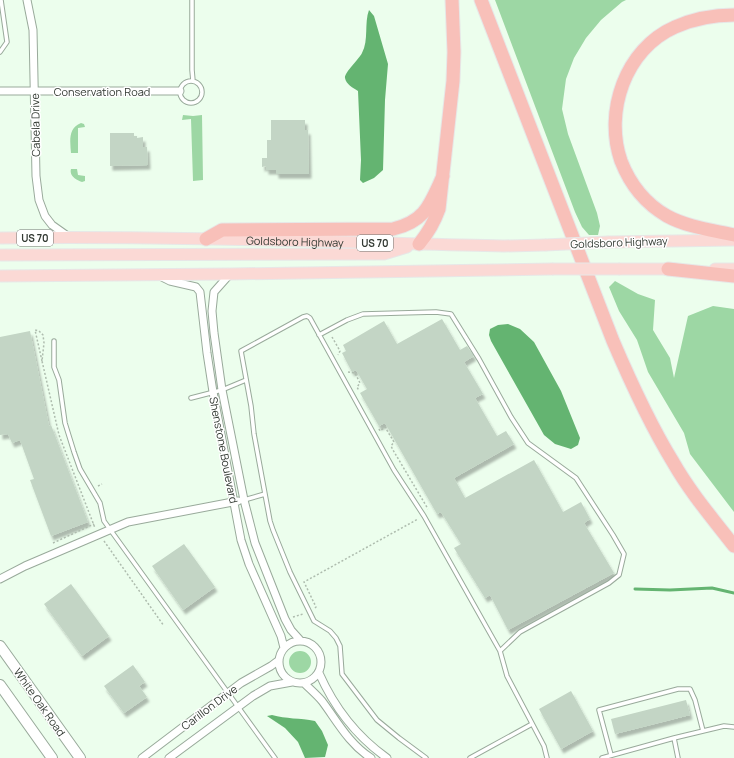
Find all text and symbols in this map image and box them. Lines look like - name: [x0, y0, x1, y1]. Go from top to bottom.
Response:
- street label: Conservation Road: [54, 84, 150, 99]
- street label: Cabela Drive: [27, 93, 43, 157]
- road number: US 70: [17, 230, 53, 246]
- street label: Goldsboro Highway: [246, 232, 344, 249]
- street label: Goldsboro Highway: [570, 233, 668, 251]
- road number: US 70: [357, 235, 393, 251]
- street label: Shenstone Boulevard: [206, 396, 242, 504]
- street label: White Oak Road: [11, 665, 69, 739]
- street label: Carillon Drive: [178, 681, 241, 733]

